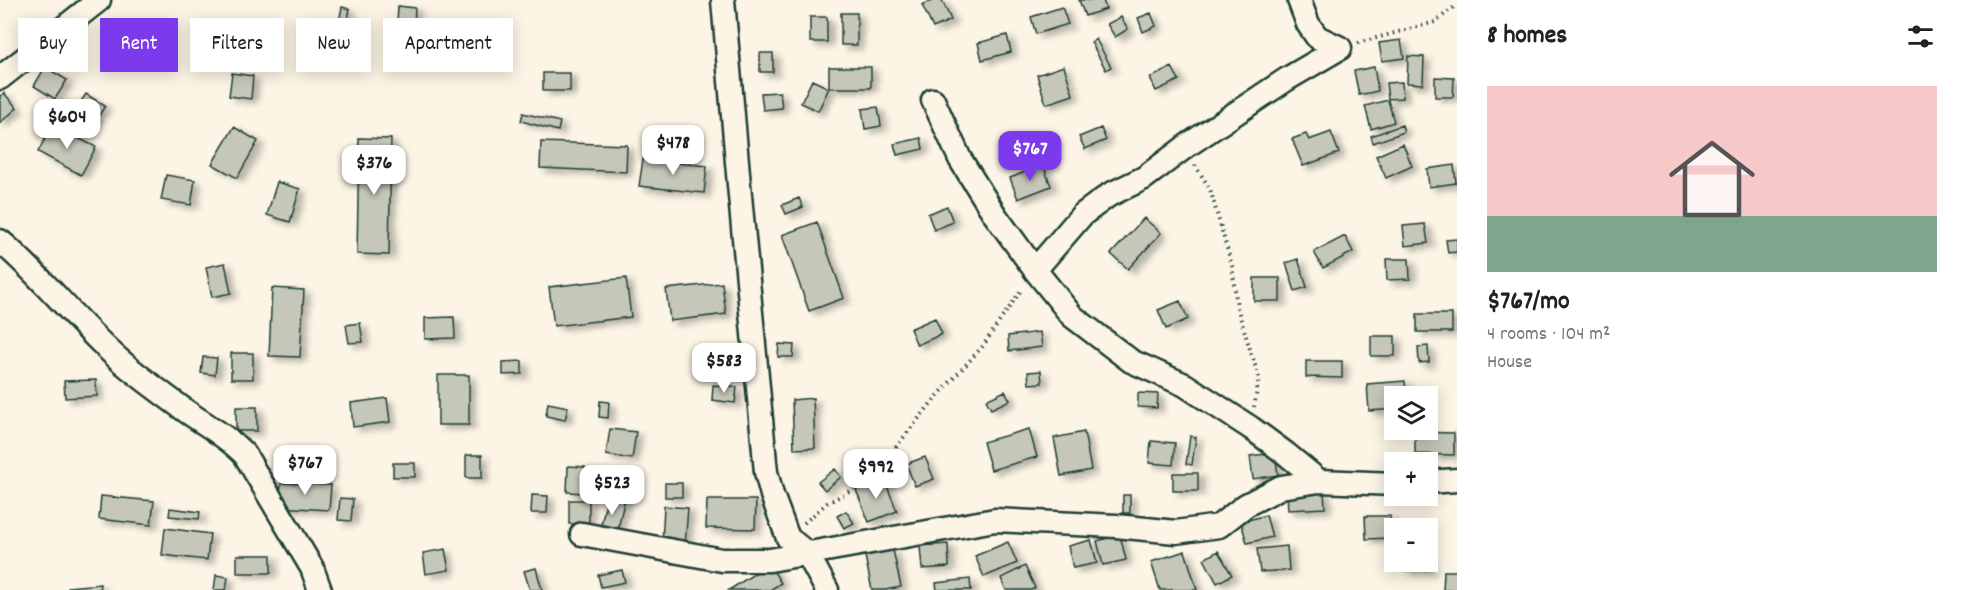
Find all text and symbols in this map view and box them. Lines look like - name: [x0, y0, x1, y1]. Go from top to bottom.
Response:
- chip: Buy: [18, 18, 88, 72]
- chip: Rent: [100, 18, 178, 72]
- chip: Filters: [190, 18, 284, 72]
- chip: New: [296, 18, 371, 72]
- chip: Apartment: [383, 18, 513, 72]
- text: 8 homes: [1487, 18, 1567, 55]
- icon: filters: [1904, 20, 1937, 53]
- pin: $604: [31, 99, 103, 150]
- text: $604: [47, 104, 87, 132]
- pin: $478: [637, 125, 709, 176]
- icon: home: [1658, 125, 1766, 233]
- text: $478: [656, 130, 690, 158]
- pin: $767: [994, 131, 1066, 182]
- text: $767: [1012, 136, 1048, 164]
- pin: $376: [338, 145, 410, 196]
- text: $376: [356, 150, 392, 178]
- text: $767/mo: [1487, 284, 1570, 321]
- text: 4 rooms · 104 m²: [1487, 321, 1610, 349]
- pin: $583: [688, 343, 760, 394]
- text: $583: [706, 348, 742, 376]
- text: House: [1487, 349, 1532, 377]
- map controls: [1384, 386, 1438, 572]
- button: layers: [1384, 386, 1438, 440]
- pin: $767: [269, 445, 341, 496]
- pin: $992: [840, 449, 912, 500]
- text: $767: [287, 450, 323, 478]
- button: +: [1384, 452, 1438, 506]
- text: $992: [857, 454, 895, 482]
- pin: $523: [576, 465, 648, 516]
- text: $523: [593, 470, 631, 498]
- button: −: [1384, 518, 1438, 572]

